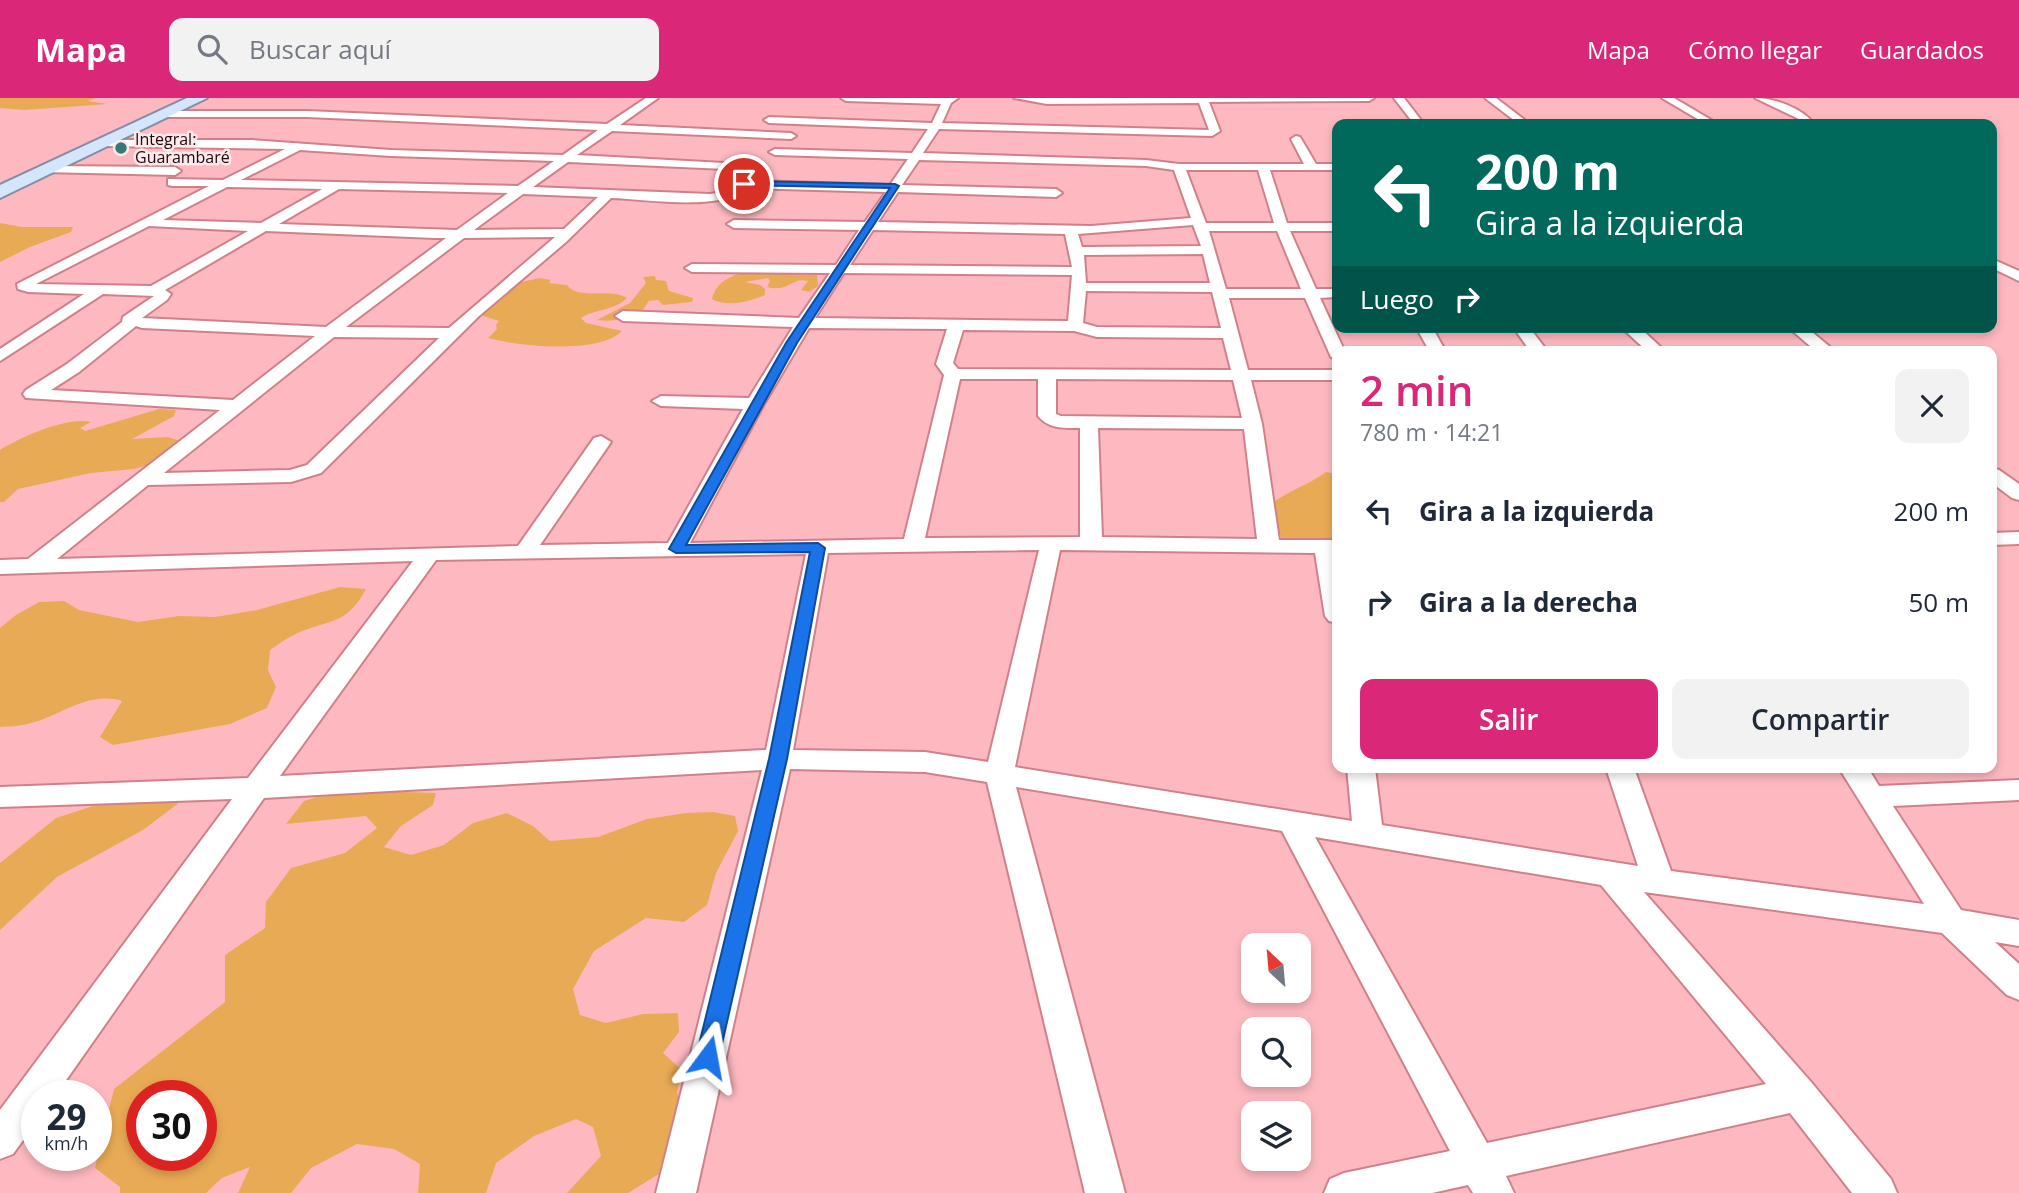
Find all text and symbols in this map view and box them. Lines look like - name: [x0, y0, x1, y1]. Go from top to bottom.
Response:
- search box: [169, 18, 659, 81]
- text: Mapa: [35, 27, 127, 72]
- icon: search: [193, 30, 231, 68]
- text: Buscar aquí: [249, 31, 391, 67]
- text: Mapa: [1587, 33, 1650, 66]
- text: Cómo llegar: [1688, 33, 1822, 66]
- text: Guardados: [1860, 33, 1984, 66]
- place label: Integral: Guarambaré: [135, 128, 230, 168]
- text: 200 m: [1475, 138, 1620, 204]
- marker: Integral: Guarambaré: [113, 140, 129, 156]
- icon: left: [1360, 147, 1451, 238]
- pin: [714, 154, 774, 214]
- icon: arrive: [725, 165, 763, 203]
- text: Gira a la izquierda: [1475, 201, 1745, 244]
- icon: right: [1448, 280, 1486, 318]
- text: Luego: [1360, 281, 1434, 317]
- text: 2 min: [1360, 361, 1473, 418]
- button: close: [1895, 369, 1969, 443]
- text: 780 m · 14:21: [1360, 416, 1503, 448]
- icon: left: [1360, 492, 1398, 530]
- text: Gira a la izquierda: [1419, 493, 1654, 529]
- text: 200 m: [1894, 493, 1969, 529]
- icon: right: [1360, 583, 1398, 621]
- text: Gira a la derecha: [1419, 584, 1638, 620]
- text: 50 m: [1908, 584, 1969, 620]
- button: Salir: [1360, 679, 1658, 759]
- button: Compartir: [1672, 679, 1969, 759]
- north arrow: [1241, 933, 1311, 1003]
- map controls: [1241, 933, 1311, 1171]
- button: search: [1241, 1017, 1311, 1087]
- position arrow: [671, 1020, 745, 1094]
- speed limit sign: 30: [126, 1080, 217, 1171]
- text: 29: [46, 1093, 87, 1140]
- button: layers: [1241, 1101, 1311, 1171]
- text: km/h: [45, 1131, 88, 1155]

